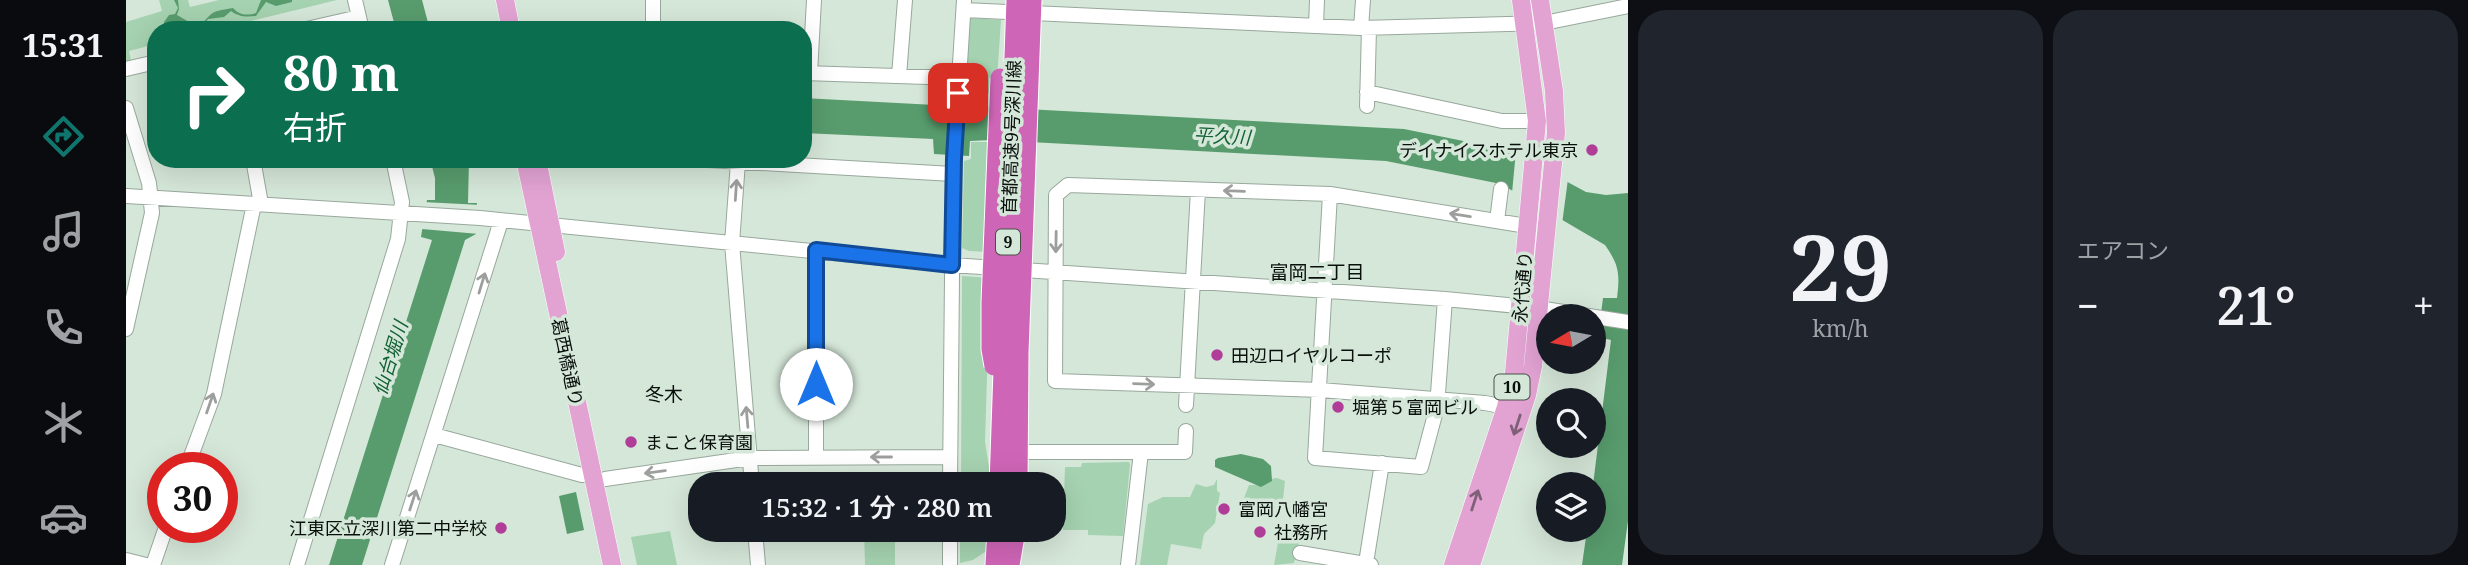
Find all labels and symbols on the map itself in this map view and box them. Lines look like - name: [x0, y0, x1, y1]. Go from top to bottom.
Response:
- street label: 首都高速9号深川線: [996, 60, 1026, 214]
- pin: [928, 63, 988, 123]
- water label: 平久川: [1193, 122, 1253, 151]
- place label: デイナイスホテル東京: [1399, 138, 1578, 162]
- marker: デイナイスホテル東京: [1584, 142, 1600, 158]
- one-way arrow: [730, 179, 743, 202]
- one-way arrow: [1223, 185, 1246, 198]
- one-way arrow: [1449, 208, 1472, 221]
- road number: 9: [996, 230, 1020, 254]
- one-way arrow: [1049, 230, 1062, 253]
- street label: 永代通り: [1507, 250, 1537, 324]
- district label: 富岡二丁目: [1269, 259, 1365, 285]
- one-way arrow: [476, 272, 489, 294]
- north arrow: [1536, 304, 1606, 374]
- street label: 葛西橋通り: [547, 315, 589, 409]
- water label: 仙台堀川: [366, 316, 414, 398]
- place label: 田辺ロイヤルコーポ: [1231, 343, 1392, 367]
- position arrow: [779, 347, 853, 421]
- marker: 田辺ロイヤルコーポ: [1209, 347, 1225, 363]
- road number: 10: [1494, 374, 1530, 400]
- one-way arrow: [1132, 377, 1155, 390]
- district label: 冬木: [645, 381, 683, 407]
- one-way arrow: [204, 392, 217, 414]
- place label: 堀第５富岡ビル: [1352, 395, 1478, 419]
- marker: 堀第５富岡ビル: [1330, 399, 1346, 415]
- one-way arrow: [740, 406, 753, 428]
- one-way arrow: [1510, 413, 1522, 435]
- place label: まこと保育園: [645, 430, 753, 454]
- marker: まこと保育園: [623, 434, 639, 450]
- one-way arrow: [870, 450, 893, 464]
- speed limit sign: 30: [147, 452, 238, 543]
- one-way arrow: [644, 465, 667, 478]
- one-way arrow: [407, 489, 420, 511]
- one-way arrow: [1469, 490, 1482, 512]
- place label: 富岡八幡宮: [1238, 497, 1328, 521]
- marker: 富岡八幡宮: [1216, 501, 1232, 517]
- place label: 江東区立深川第二中学校: [289, 516, 487, 540]
- marker: 江東区立深川第二中学校: [493, 520, 509, 536]
- place label: 社務所: [1274, 520, 1328, 544]
- marker: 社務所: [1252, 524, 1268, 540]

